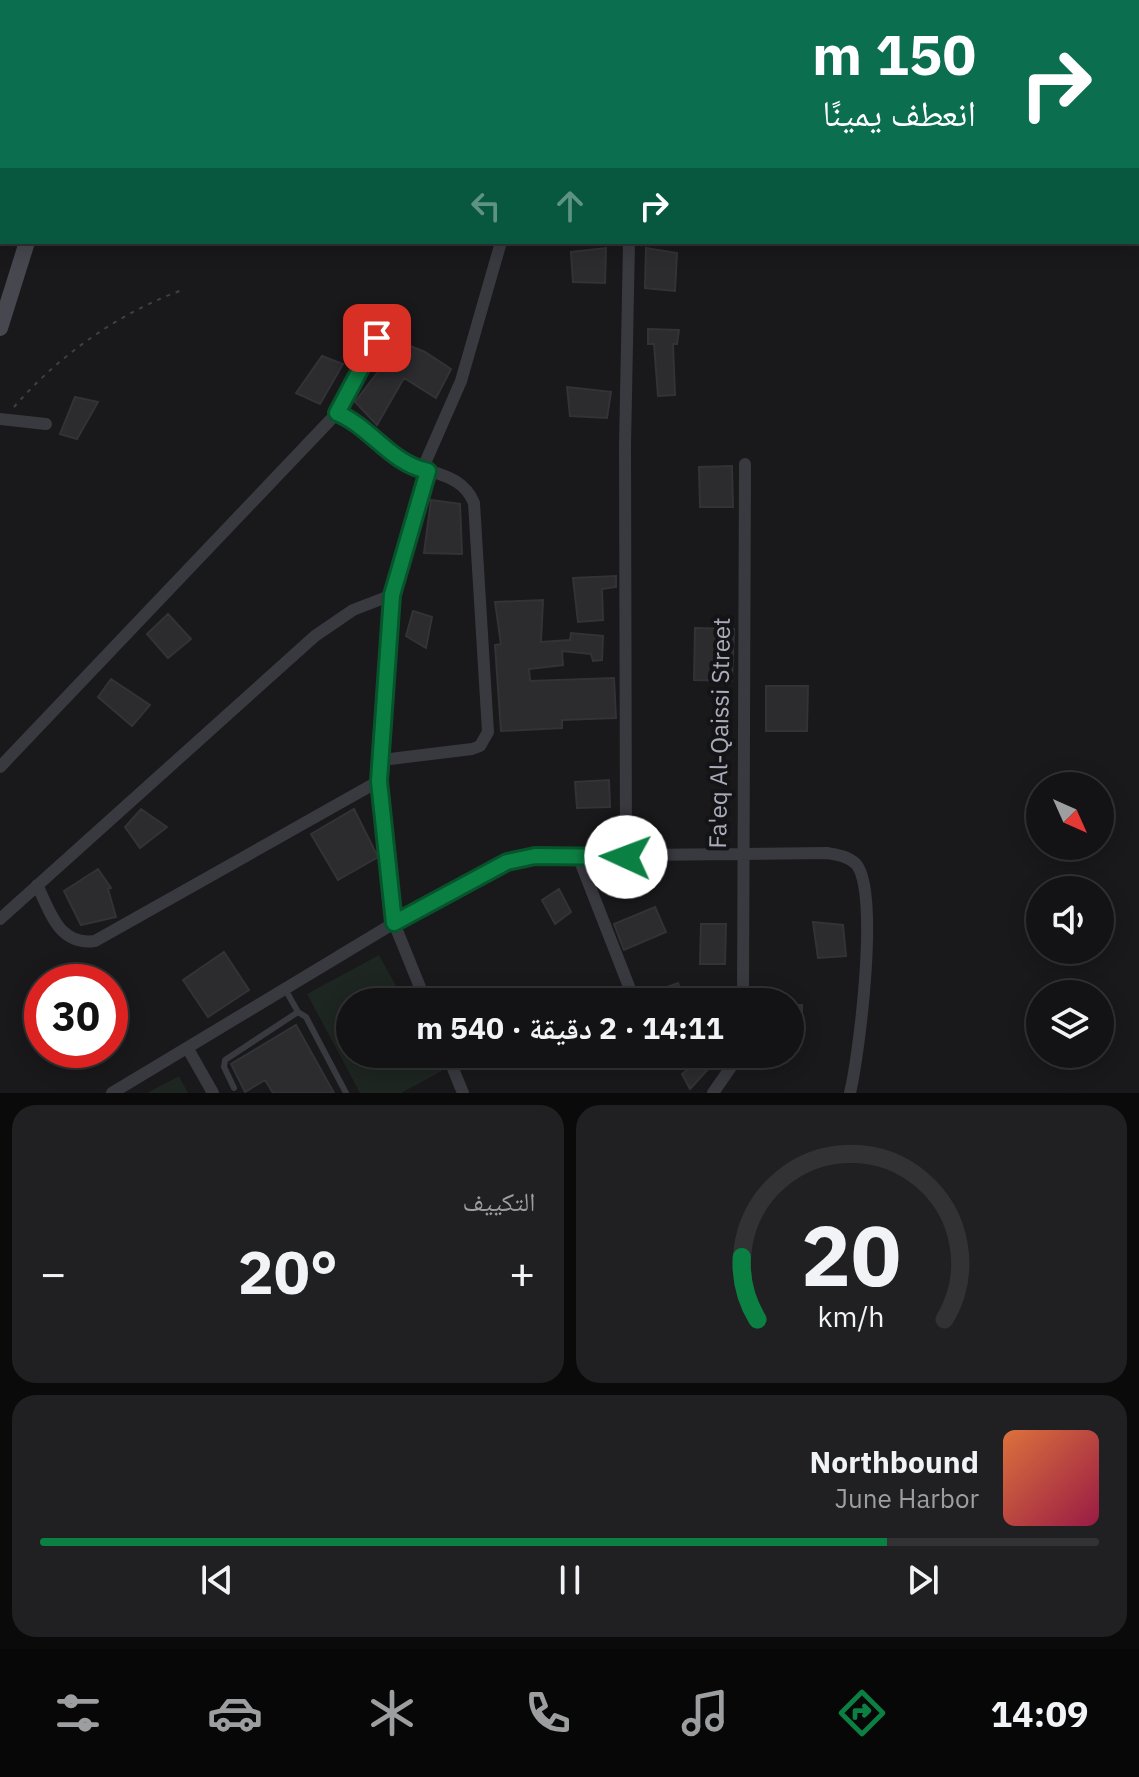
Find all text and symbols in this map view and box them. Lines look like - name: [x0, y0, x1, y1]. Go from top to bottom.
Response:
- text: 150 m: [812, 18, 976, 90]
- icon: right: [1004, 32, 1108, 136]
- text: انعطف يمينًا: [822, 89, 976, 136]
- icon: left: [464, 184, 508, 228]
- icon: ahead: [548, 184, 592, 228]
- icon: right: [632, 184, 676, 228]
- pin: [343, 304, 411, 372]
- icon: arrive: [355, 316, 399, 360]
- street label: Fa'eq Al-Qaissi Street: [701, 617, 737, 849]
- north arrow: [1026, 772, 1114, 860]
- map controls: [1026, 772, 1114, 1068]
- position arrow: [584, 815, 668, 899]
- button: sound: [1026, 876, 1114, 964]
- speed limit sign: 30: [24, 964, 128, 1068]
- button: layers: [1026, 980, 1114, 1068]
- text: 14:11 · 2 دقيقة · 540 m: [416, 1008, 724, 1047]
- text: التكييف: [463, 1184, 536, 1218]
- text: 20: [801, 1201, 901, 1309]
- text: 20°: [238, 1232, 338, 1311]
- text: −: [40, 1244, 66, 1301]
- text: +: [509, 1244, 535, 1301]
- text: km/h: [818, 1298, 885, 1335]
- text: Northbound: [810, 1442, 979, 1481]
- text: June Harbor: [835, 1481, 979, 1515]
- icon: previous: [195, 1558, 239, 1602]
- icon: pause: [548, 1558, 592, 1602]
- icon: next: [901, 1558, 945, 1602]
- icon: filters: [50, 1685, 106, 1741]
- icon: car: [207, 1685, 263, 1741]
- icon: climate: [364, 1685, 420, 1741]
- icon: phone: [520, 1685, 576, 1741]
- icon: music: [677, 1685, 733, 1741]
- icon: directions: [834, 1685, 890, 1741]
- text: 14:09: [990, 1690, 1089, 1737]

